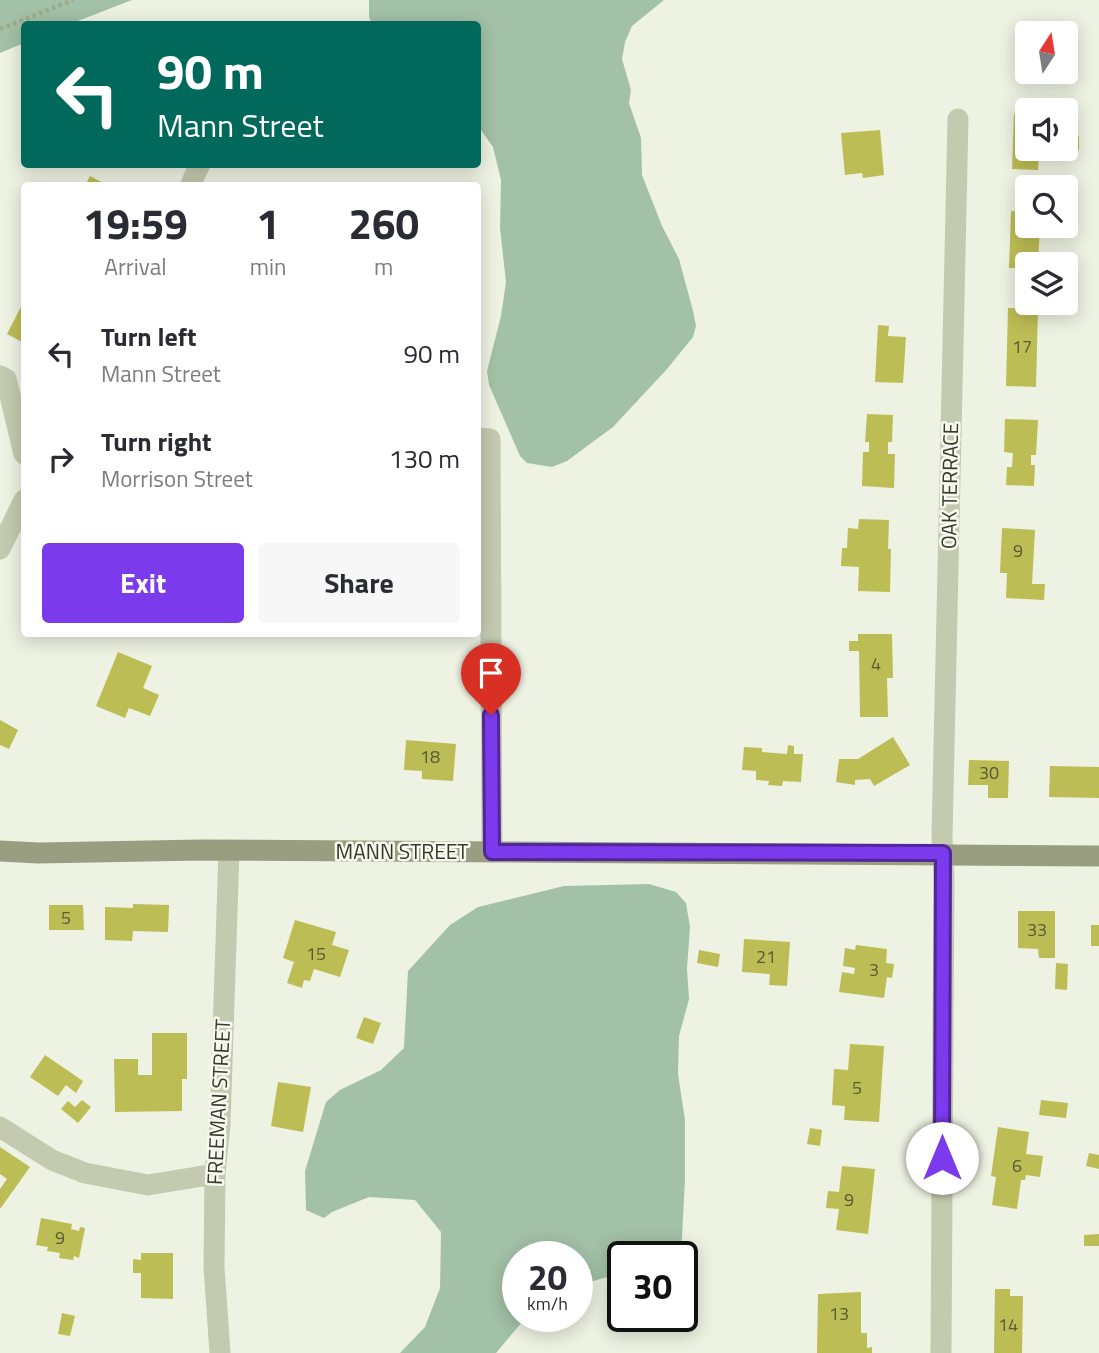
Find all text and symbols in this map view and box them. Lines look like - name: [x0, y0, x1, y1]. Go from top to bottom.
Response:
- north arrow: [1015, 21, 1078, 84]
- map controls: [1015, 21, 1078, 315]
- text: 90 m: [157, 33, 264, 108]
- icon: left: [42, 49, 133, 140]
- button: sound: [1015, 98, 1078, 161]
- text: Mann Street: [157, 101, 324, 149]
- button: search: [1015, 175, 1078, 238]
- text: 19:59: [83, 191, 188, 255]
- text: 1: [256, 191, 280, 255]
- text: 260: [348, 191, 419, 255]
- text: Arrival: [104, 249, 167, 284]
- text: min: [250, 249, 286, 284]
- text: m: [374, 249, 393, 284]
- button: layers: [1015, 252, 1078, 315]
- text: Turn left: [101, 317, 196, 356]
- house number: 17: [1012, 333, 1032, 360]
- text: 90 m: [403, 334, 460, 373]
- icon: left: [42, 335, 80, 373]
- text: Mann Street: [101, 356, 221, 391]
- text: Turn right: [101, 422, 212, 461]
- street label: OAK TERRACE: [932, 423, 966, 549]
- text: 130 m: [389, 439, 460, 478]
- icon: right: [42, 440, 80, 478]
- text: Morrison Street: [101, 461, 253, 496]
- house number: 9: [1013, 537, 1023, 564]
- button: Exit: [42, 543, 244, 623]
- button: Share: [258, 543, 460, 623]
- pin: [461, 643, 521, 715]
- house number: 4: [871, 650, 881, 677]
- icon: arrive: [472, 654, 510, 692]
- house number: 18: [420, 743, 440, 770]
- house number: 30: [979, 759, 999, 786]
- street label: MANN STREET: [336, 835, 468, 867]
- house number: 5: [61, 904, 71, 931]
- house number: 33: [1027, 916, 1047, 943]
- house number: 15: [306, 940, 326, 967]
- house number: 21: [756, 943, 776, 970]
- house number: 3: [869, 956, 879, 983]
- street label: FREEMAN STREET: [198, 1018, 238, 1186]
- house number: 5: [852, 1074, 862, 1101]
- position arrow: [905, 1121, 979, 1195]
- house number: 6: [1012, 1152, 1022, 1179]
- house number: 9: [844, 1186, 854, 1213]
- house number: 9: [55, 1224, 65, 1251]
- speed limit sign: 30: [607, 1241, 698, 1332]
- text: 20: [528, 1250, 567, 1304]
- text: km/h: [527, 1290, 568, 1317]
- house number: 13: [829, 1300, 849, 1327]
- house number: 14: [998, 1311, 1018, 1338]

